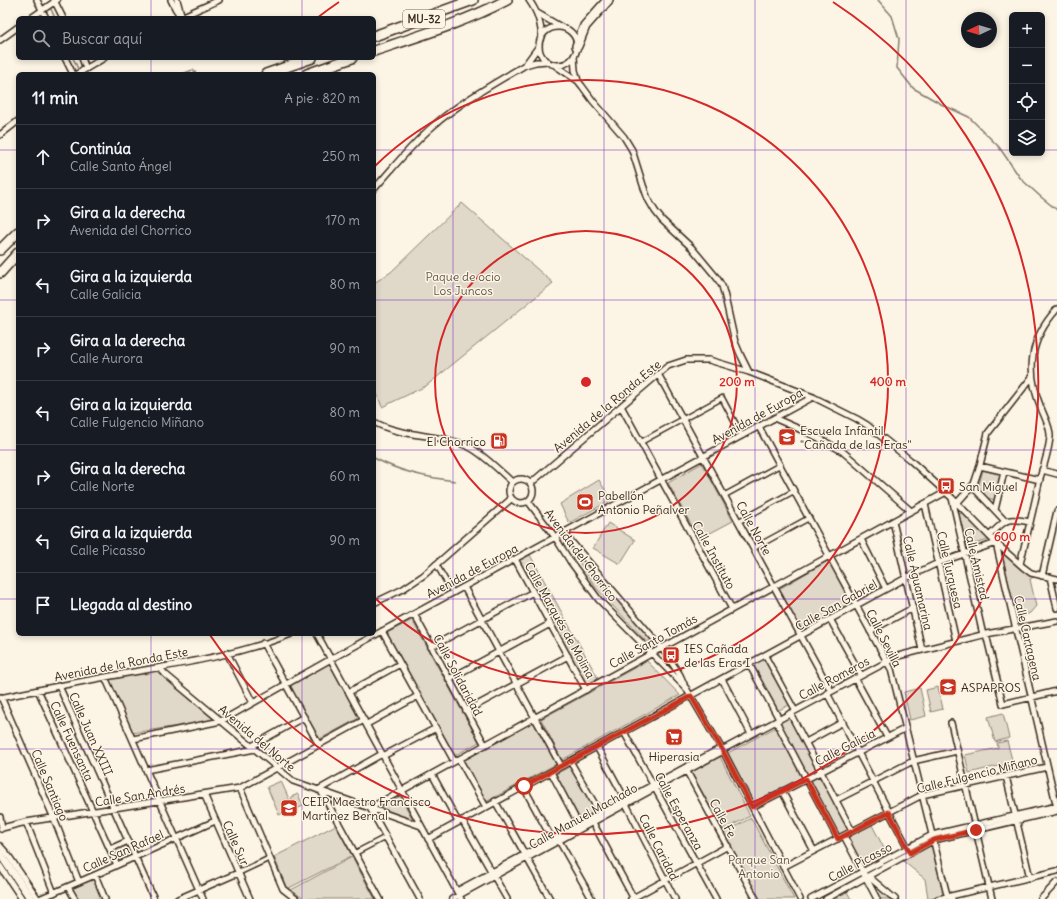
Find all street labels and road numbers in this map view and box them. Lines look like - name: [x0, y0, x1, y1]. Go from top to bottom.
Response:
- road number: MU-32: [403, 10, 445, 28]
- street label: Avenida de la Ronda Este: [550, 357, 664, 455]
- street label: Avenida de Europa: [709, 385, 805, 447]
- street label: Calle Norte: [733, 498, 775, 558]
- street label: Avenida del Chorrico: [541, 506, 621, 604]
- street label: Calle Instituto: [689, 518, 739, 592]
- street label: Calle Amistad: [961, 526, 993, 602]
- street label: Calle Turquesa: [934, 530, 966, 610]
- street label: Calle Aguamarina: [900, 534, 936, 632]
- street label: Avenida de Europa: [424, 540, 521, 601]
- street label: Calle Marqués de Molina: [522, 559, 598, 681]
- street label: Calle San Gabriel: [792, 576, 880, 634]
- street label: Calle Cartagena: [1011, 594, 1045, 682]
- street label: Calle Sevilla: [863, 606, 905, 670]
- street label: Calle Santo Tomás: [606, 611, 700, 671]
- street label: Calle Solidaridad: [430, 631, 486, 719]
- street label: Avenida de la Ronda Este: [53, 644, 189, 684]
- street label: Calle Romeros: [796, 653, 872, 703]
- street label: Calle Juan XXIII: [66, 690, 116, 778]
- street label: Calle Fuensanta: [47, 699, 97, 783]
- street label: Avenida del Norte: [216, 702, 298, 774]
- street label: Calle Galicia: [812, 725, 878, 769]
- street label: Calle Santiago: [28, 747, 72, 823]
- street label: Calle Fulgencio Miñano: [915, 752, 1039, 796]
- street label: Calle Esperanza: [652, 770, 707, 852]
- street label: Calle San Andrés: [94, 780, 186, 810]
- street label: Calle Manuel Machado: [526, 780, 640, 852]
- street label: Calle Fe: [706, 796, 740, 840]
- street label: Calle Caridad: [636, 811, 682, 883]
- street label: Calle Sur: [219, 818, 253, 868]
- street label: Calle San Rafael: [80, 826, 166, 876]
- street label: Calle Picasso: [826, 839, 895, 885]

